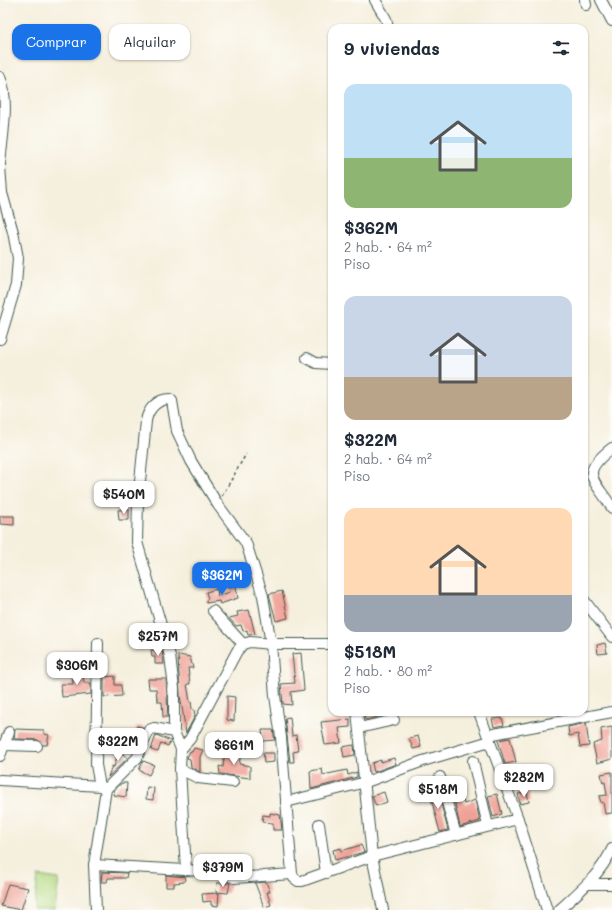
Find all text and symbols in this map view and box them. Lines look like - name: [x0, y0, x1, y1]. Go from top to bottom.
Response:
- chip: Comprar: [12, 24, 101, 60]
- chip: Alquilar: [109, 24, 190, 60]
- text: 9 viviendas: [344, 37, 440, 59]
- icon: filters: [550, 37, 572, 59]
- icon: home: [422, 110, 494, 182]
- text: $362M: [344, 216, 398, 238]
- text: 2 hab. · 64 m²: [344, 238, 432, 255]
- text: Piso: [344, 255, 370, 272]
- icon: home: [422, 322, 494, 394]
- text: $322M: [344, 428, 397, 450]
- text: 2 hab. · 64 m²: [344, 450, 432, 467]
- text: Piso: [344, 467, 370, 484]
- pin: $540M: [96, 481, 152, 515]
- text: $540M: [103, 485, 145, 502]
- icon: home: [422, 534, 494, 606]
- pin: $362M: [194, 562, 250, 596]
- text: $362M: [201, 566, 243, 583]
- pin: $257M: [130, 623, 186, 657]
- text: $257M: [138, 627, 178, 644]
- text: $518M: [344, 640, 396, 662]
- pin: $306M: [49, 652, 105, 686]
- text: $306M: [56, 656, 98, 673]
- text: 2 hab. · 80 m²: [344, 662, 432, 679]
- text: Piso: [344, 679, 370, 696]
- pin: $322M: [90, 728, 146, 762]
- text: $322M: [98, 732, 138, 749]
- pin: $661M: [206, 732, 262, 766]
- text: $661M: [214, 736, 254, 753]
- pin: $282M: [496, 764, 552, 798]
- text: $282M: [503, 768, 545, 785]
- pin: $518M: [410, 776, 466, 810]
- text: $518M: [418, 780, 458, 797]
- pin: $379M: [195, 854, 251, 888]
- text: $379M: [202, 858, 244, 875]

